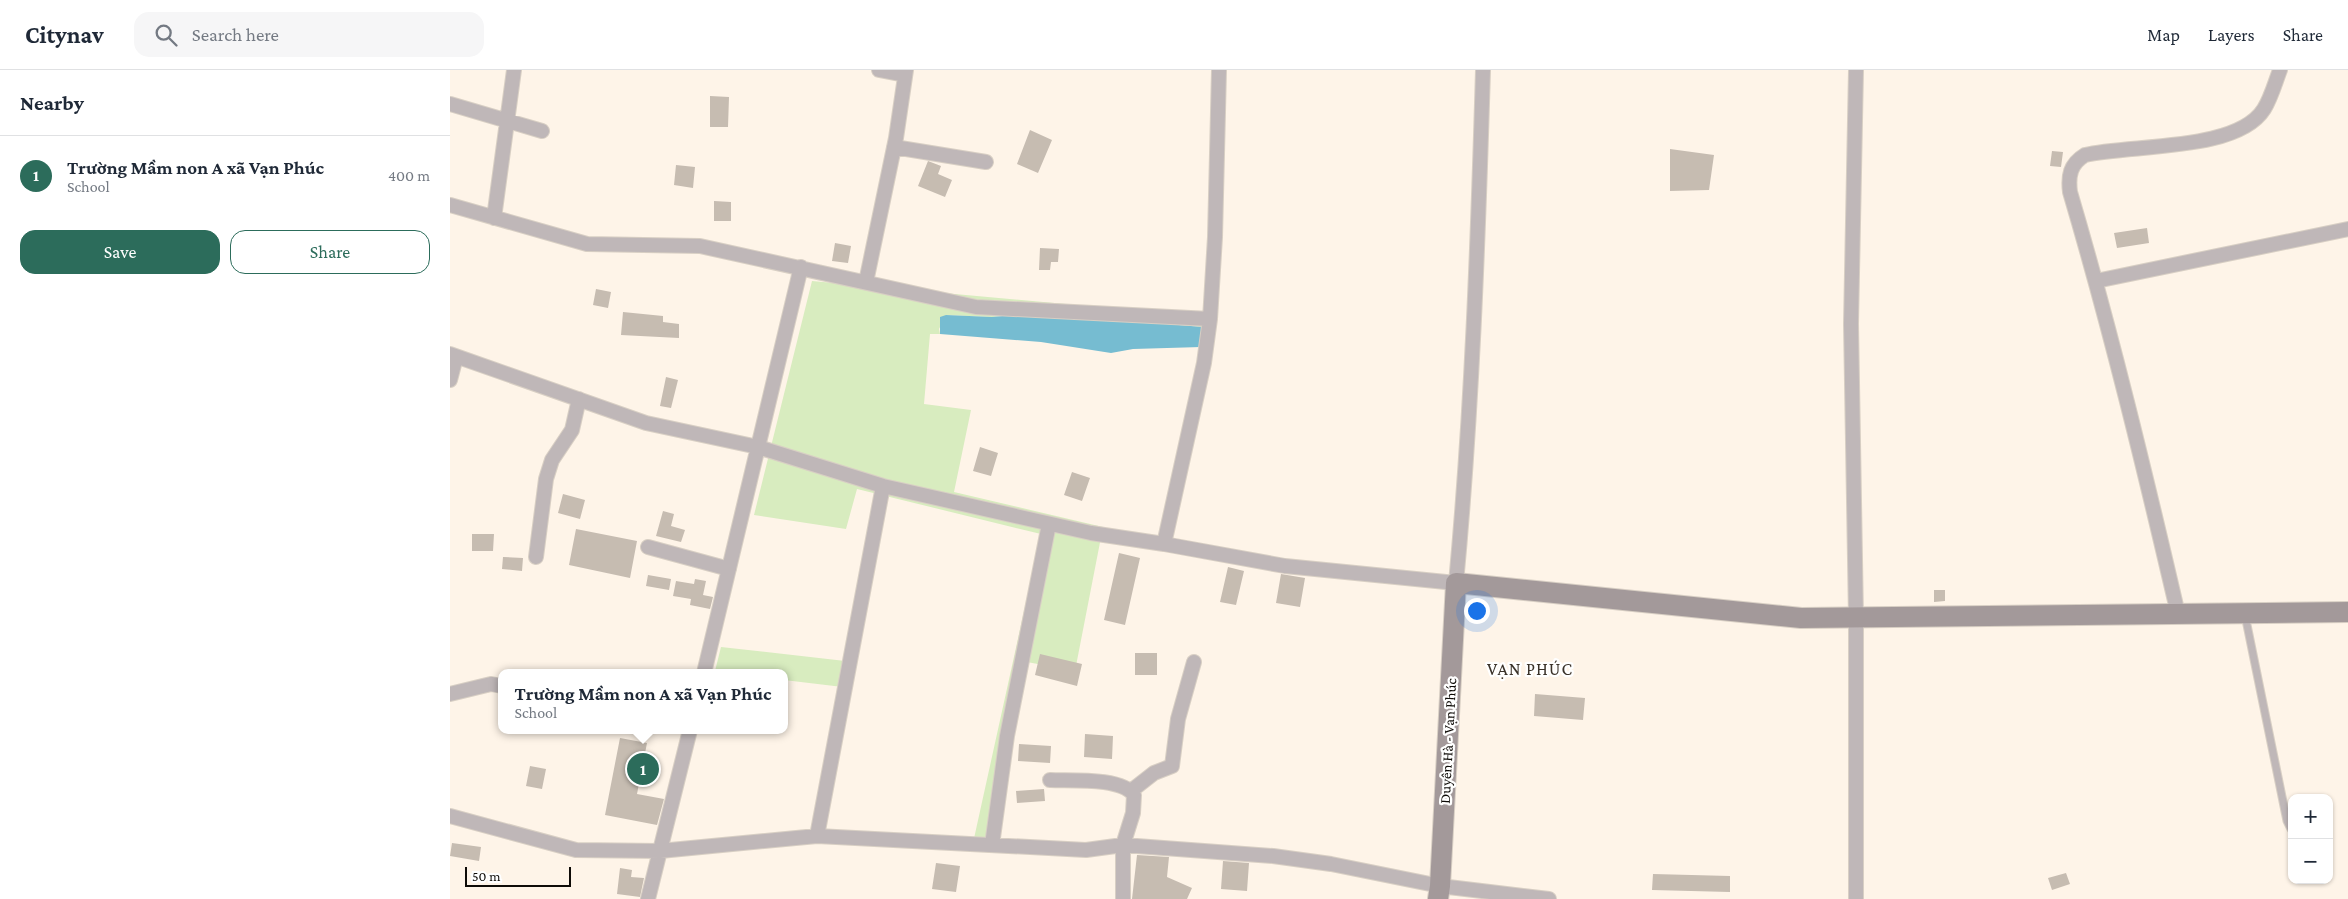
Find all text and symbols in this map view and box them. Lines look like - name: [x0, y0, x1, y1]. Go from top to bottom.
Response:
- search box: [134, 12, 484, 57]
- text: Citynav: [25, 21, 104, 48]
- icon: search: [152, 21, 180, 49]
- text: Search here: [192, 24, 279, 45]
- text: Map: [2147, 25, 2180, 45]
- text: Layers: [2208, 25, 2255, 45]
- text: Share: [2283, 25, 2323, 45]
- text: Nearby: [20, 91, 84, 115]
- text: Trường Mầm non A xã Vạn Phúc: [67, 157, 324, 178]
- text: 1: [33, 167, 39, 184]
- text: 400 m: [388, 167, 430, 184]
- text: School: [67, 178, 110, 195]
- button: Save: [20, 230, 220, 274]
- button: Share: [230, 230, 430, 274]
- your location: [1464, 598, 1490, 624]
- district label: VẠN PHÚC: [1487, 659, 1573, 679]
- popup: [498, 669, 788, 734]
- street label: Duyên Hà - Vạn Phúc: [1437, 677, 1460, 804]
- text: Trường Mầm non A xã Vạn Phúc: [515, 683, 771, 704]
- text: School: [515, 704, 557, 721]
- pin: 1: [627, 750, 659, 788]
- map controls: [2288, 794, 2333, 884]
- button: +: [2288, 794, 2333, 839]
- button: −: [2288, 839, 2333, 884]
- scale bar: [465, 864, 571, 887]
- text: 50 m: [472, 868, 500, 884]

